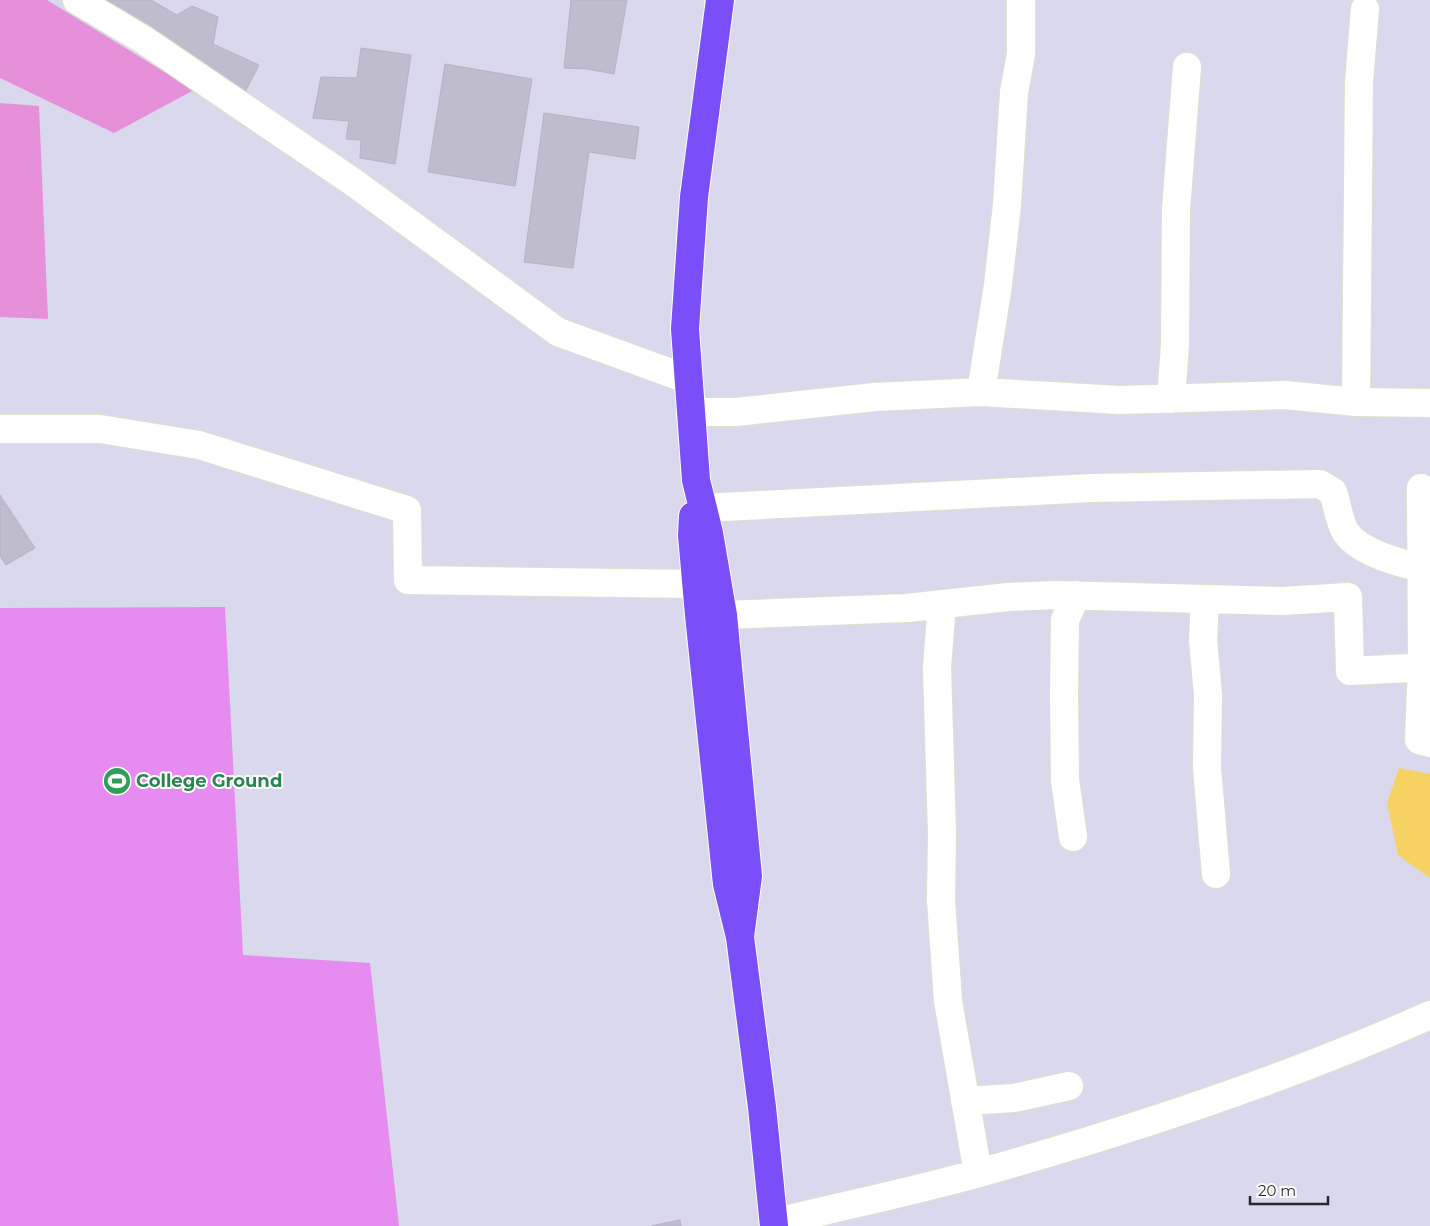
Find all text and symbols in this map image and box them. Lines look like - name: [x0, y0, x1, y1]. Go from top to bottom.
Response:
- sports icon: College Ground: [102, 766, 132, 796]
- place label: College Ground: [136, 770, 282, 792]
- scale bar: [1250, 1174, 1328, 1206]
- text: 20 m: [1258, 1181, 1296, 1200]

